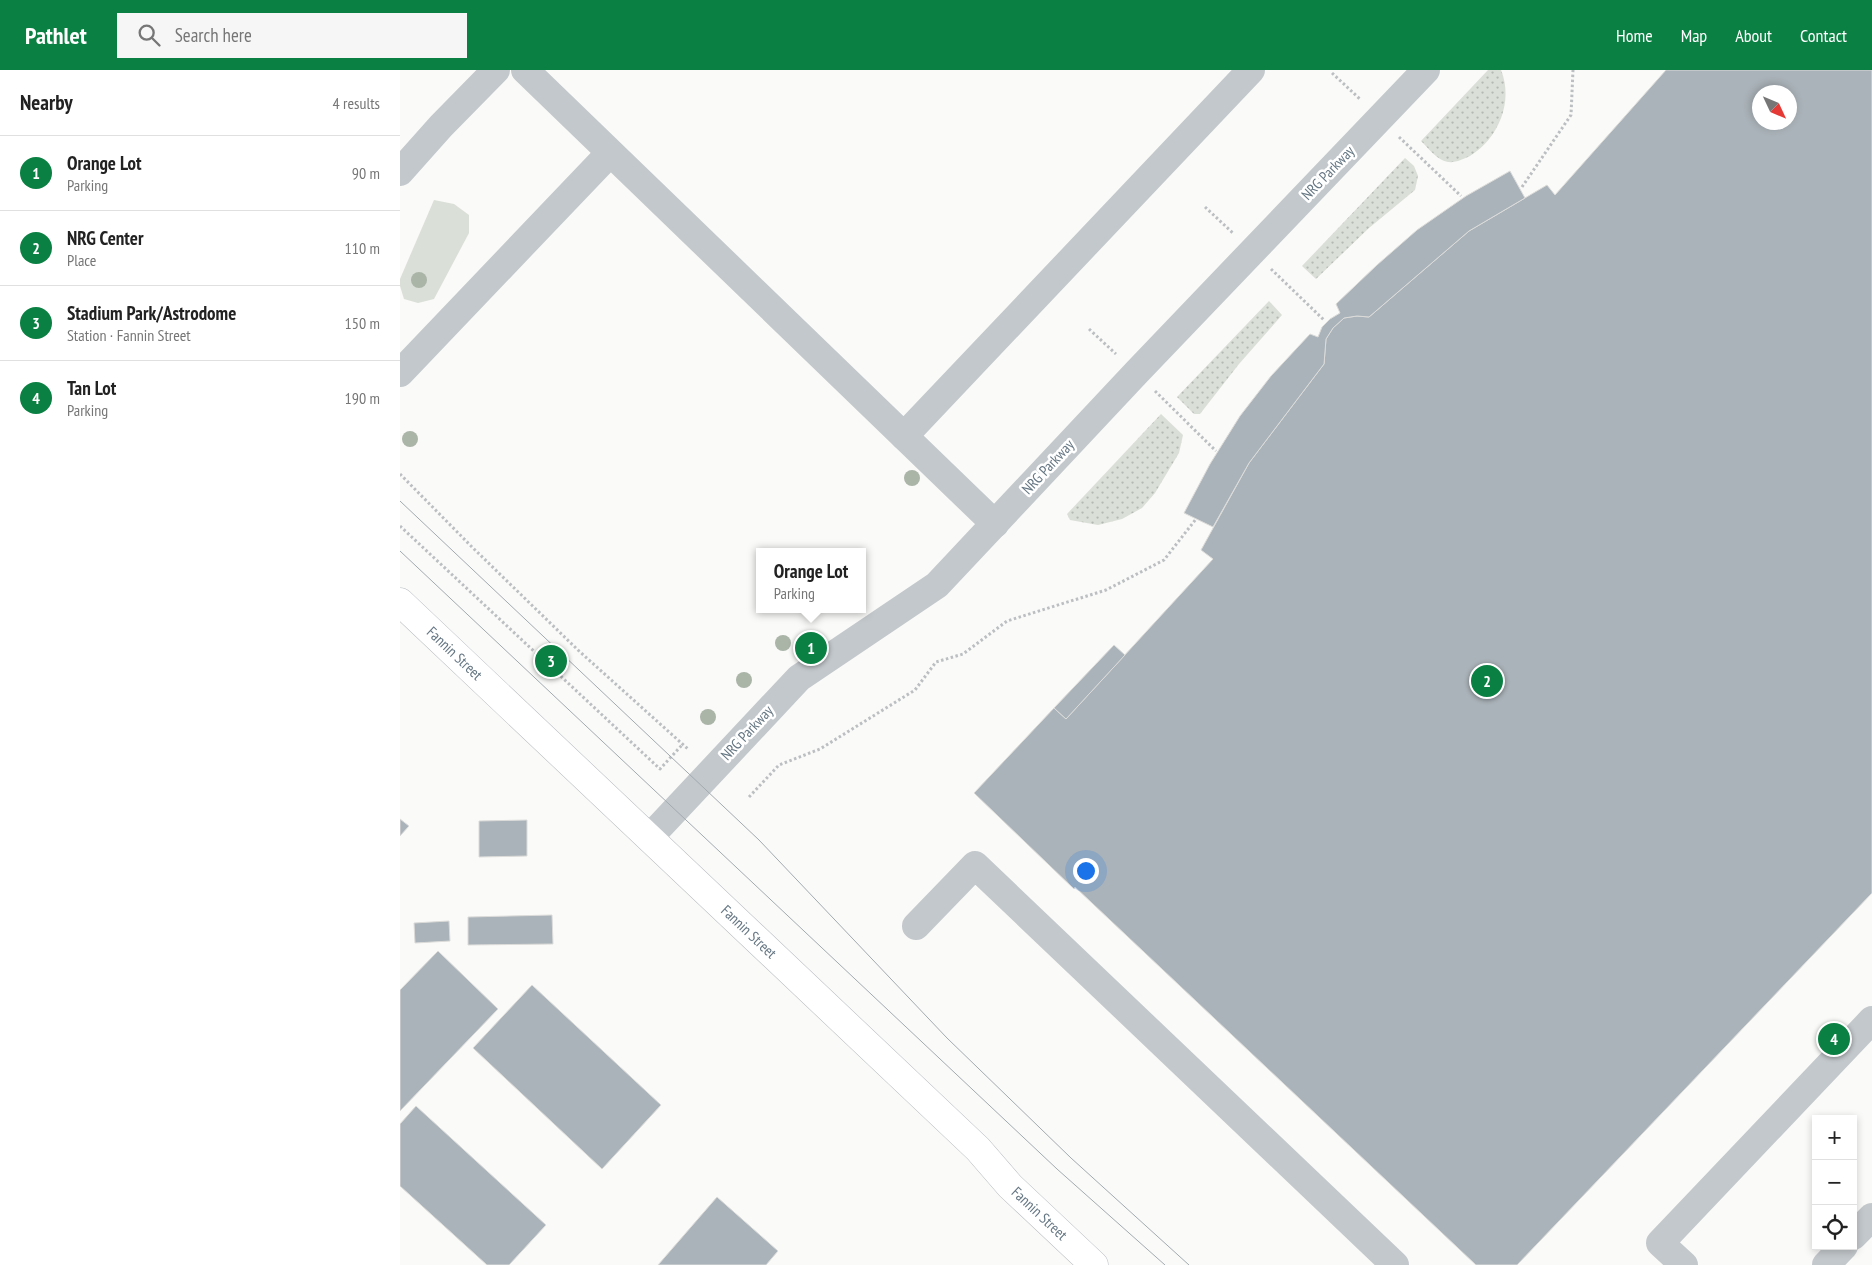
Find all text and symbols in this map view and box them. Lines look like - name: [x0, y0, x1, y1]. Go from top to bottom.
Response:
- search box: [117, 13, 467, 58]
- text: Pathlet: [25, 20, 87, 51]
- icon: search: [135, 21, 163, 49]
- text: Search here: [175, 23, 252, 47]
- text: Home: [1616, 24, 1653, 47]
- text: Map: [1681, 24, 1707, 47]
- text: About: [1735, 24, 1772, 47]
- text: Contact: [1800, 24, 1847, 47]
- north arrow: [1752, 85, 1797, 130]
- text: Nearby: [20, 89, 73, 116]
- text: 4 results: [333, 93, 380, 113]
- street label: NRG Parkway: [1297, 141, 1358, 204]
- text: Orange Lot: [67, 151, 141, 175]
- text: 1: [32, 163, 40, 183]
- text: 90 m: [352, 163, 380, 183]
- text: Parking: [67, 175, 108, 195]
- text: NRG Center: [67, 226, 144, 250]
- text: 2: [32, 238, 40, 258]
- text: 110 m: [345, 238, 380, 258]
- text: Place: [67, 250, 96, 270]
- text: Stadium Park/Astrodome: [67, 301, 236, 325]
- text: 3: [32, 313, 40, 333]
- text: 150 m: [345, 313, 380, 333]
- text: Station · Fannin Street: [67, 325, 191, 345]
- text: Tan Lot: [67, 376, 116, 400]
- text: 4: [32, 388, 40, 408]
- text: 190 m: [345, 388, 380, 408]
- text: Parking: [67, 400, 108, 420]
- street label: NRG Parkway: [1017, 435, 1078, 498]
- popup: [756, 548, 866, 613]
- text: Orange Lot: [774, 559, 848, 583]
- text: Parking: [774, 583, 815, 603]
- street label: Fannin Street: [423, 622, 487, 684]
- pin: 1: [795, 629, 827, 667]
- pin: 3: [535, 642, 567, 680]
- pin: 2: [1471, 662, 1503, 700]
- street label: NRG Parkway: [716, 701, 777, 764]
- your location: [1073, 858, 1099, 884]
- street label: Fannin Street: [717, 901, 781, 962]
- pin: 4: [1818, 1020, 1850, 1058]
- map controls: [1812, 1115, 1857, 1250]
- button: +: [1812, 1115, 1857, 1160]
- button: −: [1812, 1160, 1857, 1205]
- street label: Fannin Street: [1008, 1182, 1072, 1244]
- button: locate: [1812, 1205, 1857, 1250]

